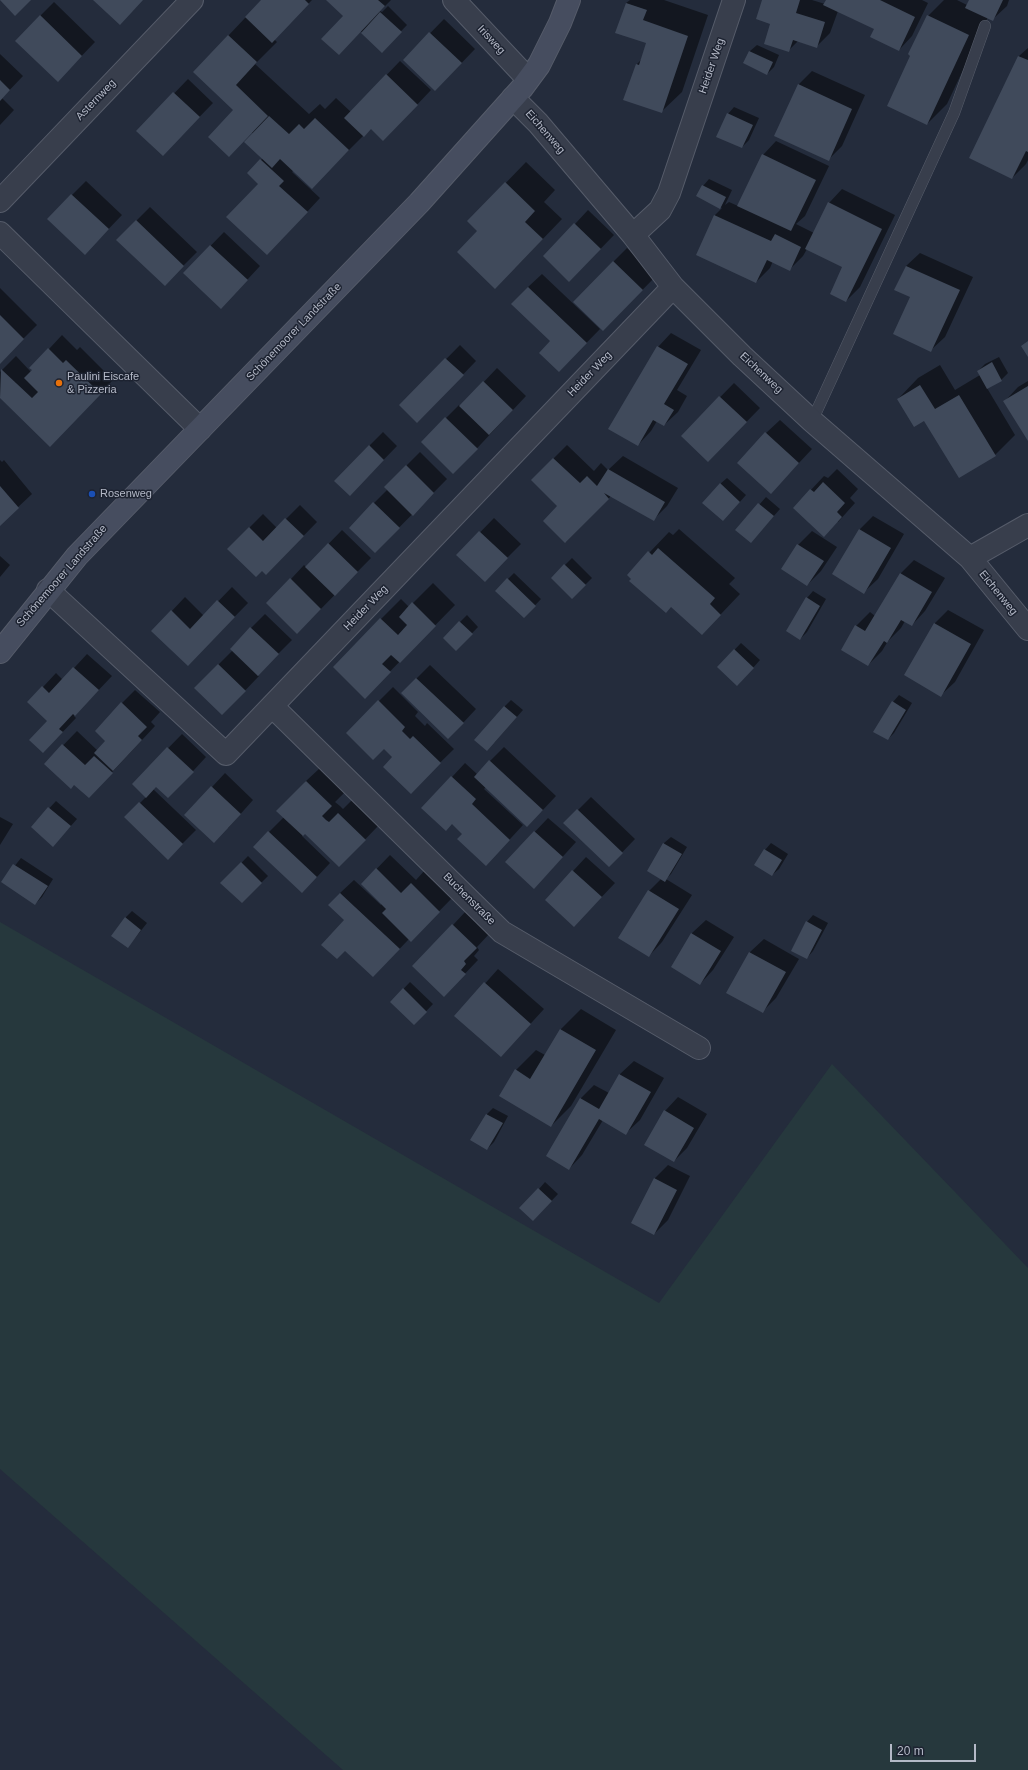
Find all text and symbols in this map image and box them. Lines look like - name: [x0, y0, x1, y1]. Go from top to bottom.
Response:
- street label: Irisweg: [474, 23, 508, 57]
- street label: Heider Weg: [696, 36, 728, 96]
- street label: Asternweg: [73, 77, 119, 123]
- street label: Eichenweg: [522, 107, 568, 157]
- street label: Schönemoorer Landstraße: [244, 280, 344, 384]
- street label: Heider Weg: [565, 349, 615, 399]
- street label: Eichenweg: [737, 350, 785, 396]
- place label: Paulini Eiscafe & Pizzeria: [67, 370, 139, 396]
- marker: Paulini Eiscafe & Pizzeria: [54, 378, 64, 388]
- place label: Rosenweg: [100, 487, 152, 501]
- marker: Rosenweg: [87, 489, 97, 499]
- street label: Schönemoorer Landstraße: [14, 522, 110, 630]
- street label: Eichenweg: [976, 568, 1020, 618]
- street label: Heider Weg: [341, 583, 391, 633]
- street label: Buchenstraße: [440, 870, 498, 928]
- scale bar: [892, 1736, 978, 1762]
- text: 20 m: [897, 1744, 924, 1758]

